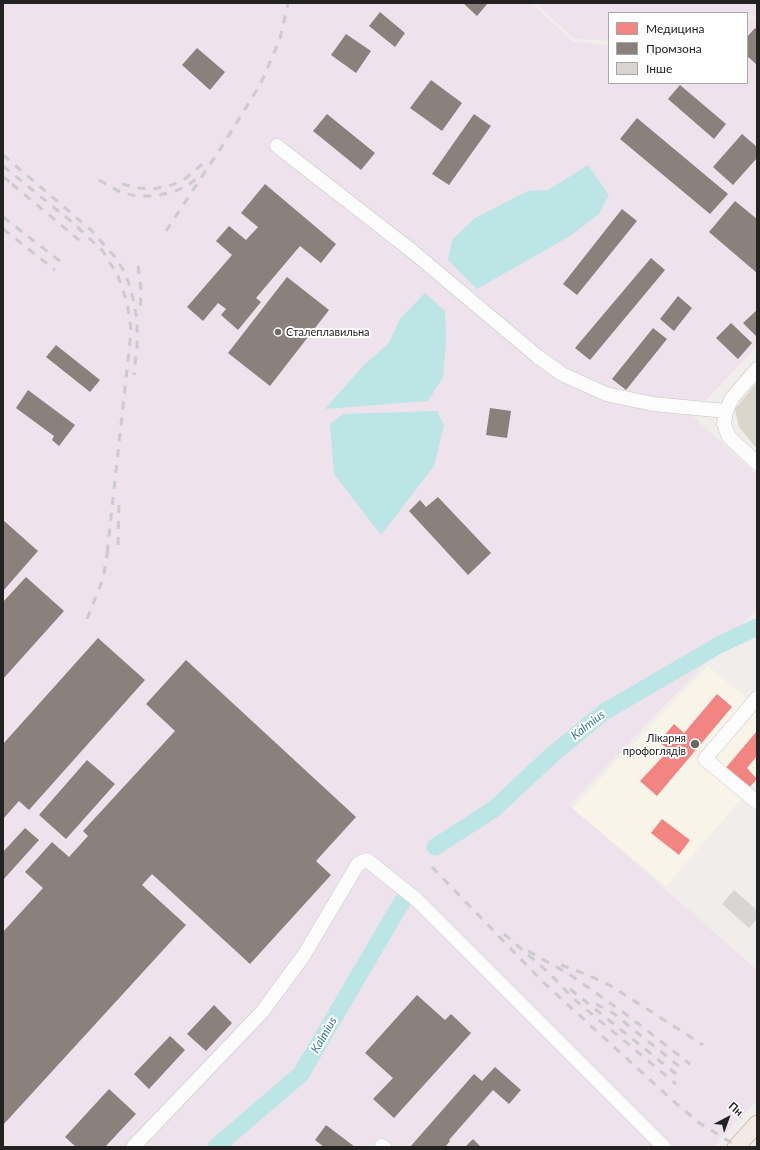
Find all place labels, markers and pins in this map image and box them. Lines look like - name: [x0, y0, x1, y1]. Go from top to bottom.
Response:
- place label: Сталеплавильна: [286, 325, 370, 339]
- marker: Сталеплавильна: [273, 327, 283, 337]
- place label: Лікарня профоглядів: [623, 731, 686, 757]
- marker: Лікарня профоглядів: [689, 738, 701, 750]

